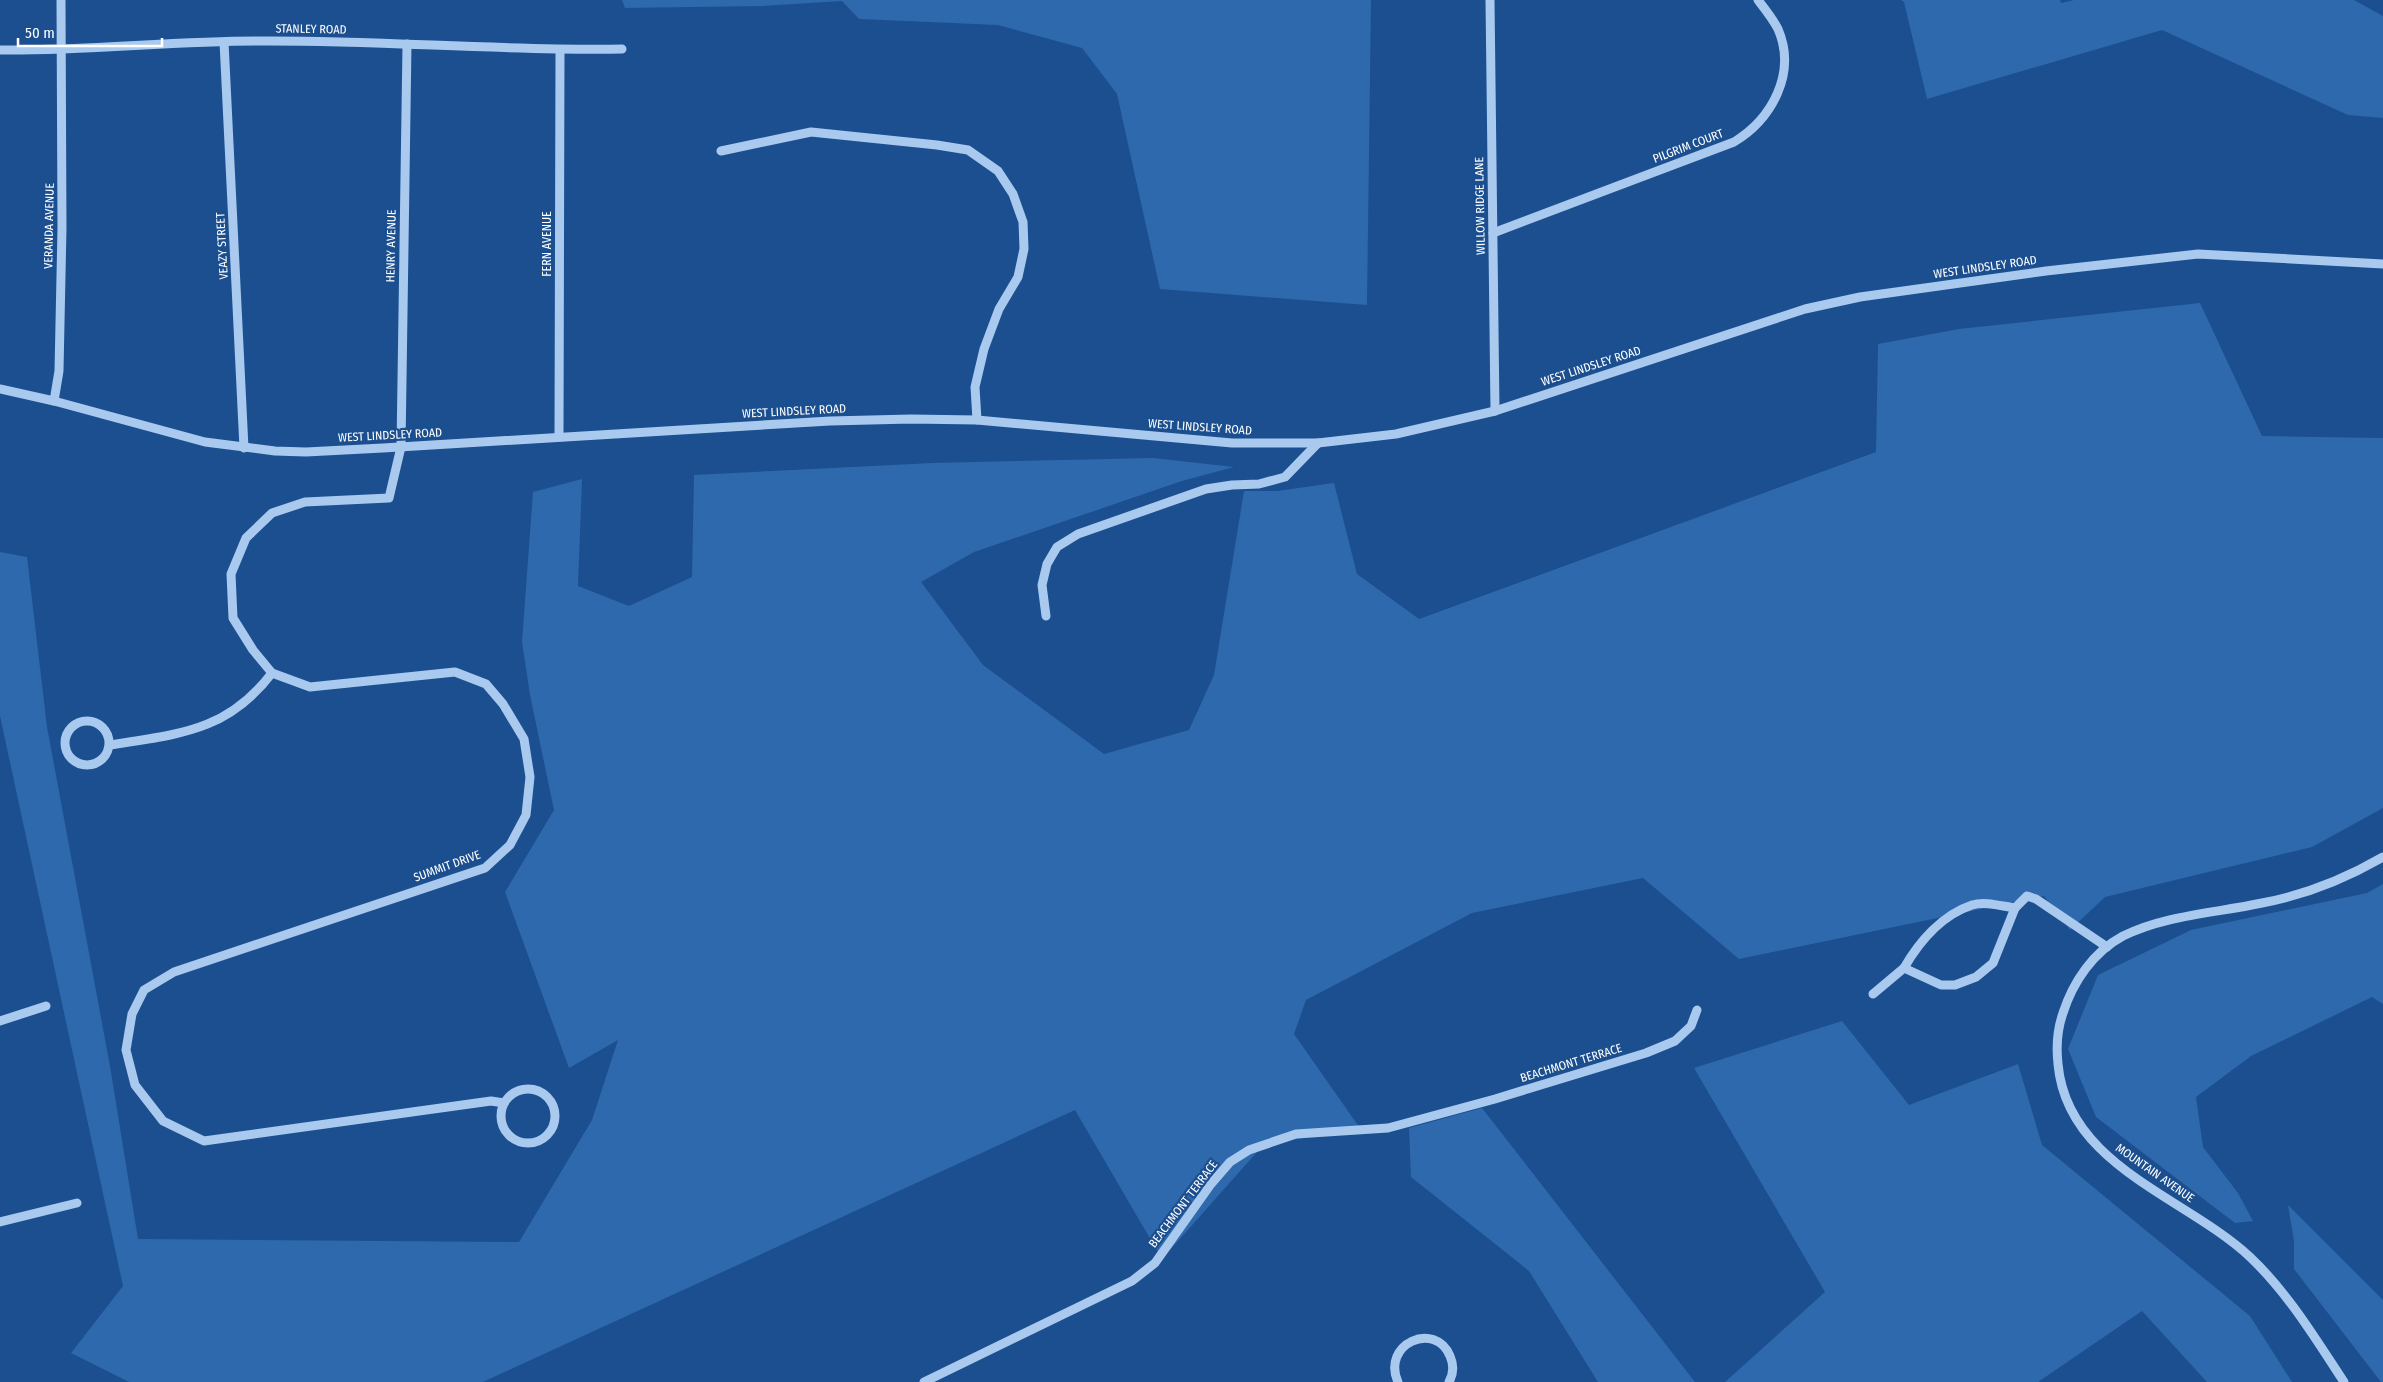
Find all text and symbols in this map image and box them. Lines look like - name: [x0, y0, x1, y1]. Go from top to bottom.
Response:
- scale bar: [18, 15, 161, 47]
- street label: STANLEY ROAD: [275, 21, 347, 37]
- text: 50 m: [25, 24, 55, 42]
- street label: PILGRIM COURT: [1651, 126, 1726, 166]
- street label: WILLOW RIDGE LANE: [1472, 156, 1488, 255]
- street label: VERANDA AVENUE: [41, 183, 57, 269]
- street label: HENRY AVENUE: [383, 209, 399, 283]
- street label: FERN AVENUE: [540, 211, 554, 277]
- street label: VEAZY STREET: [213, 212, 231, 280]
- street label: WEST LINDSLEY ROAD: [1933, 253, 2038, 281]
- street label: WEST LINDSLEY ROAD: [1539, 343, 1643, 389]
- street label: WEST LINDSLEY ROAD: [742, 401, 846, 421]
- street label: WEST LINDSLEY ROAD: [1148, 416, 1252, 438]
- street label: WEST LINDSLEY ROAD: [338, 425, 442, 445]
- street label: SUMMIT DRIVE: [412, 847, 483, 885]
- street label: BEACHMONT TERRACE: [1518, 1041, 1624, 1085]
- street label: MOUNTAIN AVENUE: [2113, 1141, 2197, 1206]
- street label: BEACHMONT TERRACE: [1146, 1157, 1221, 1250]

